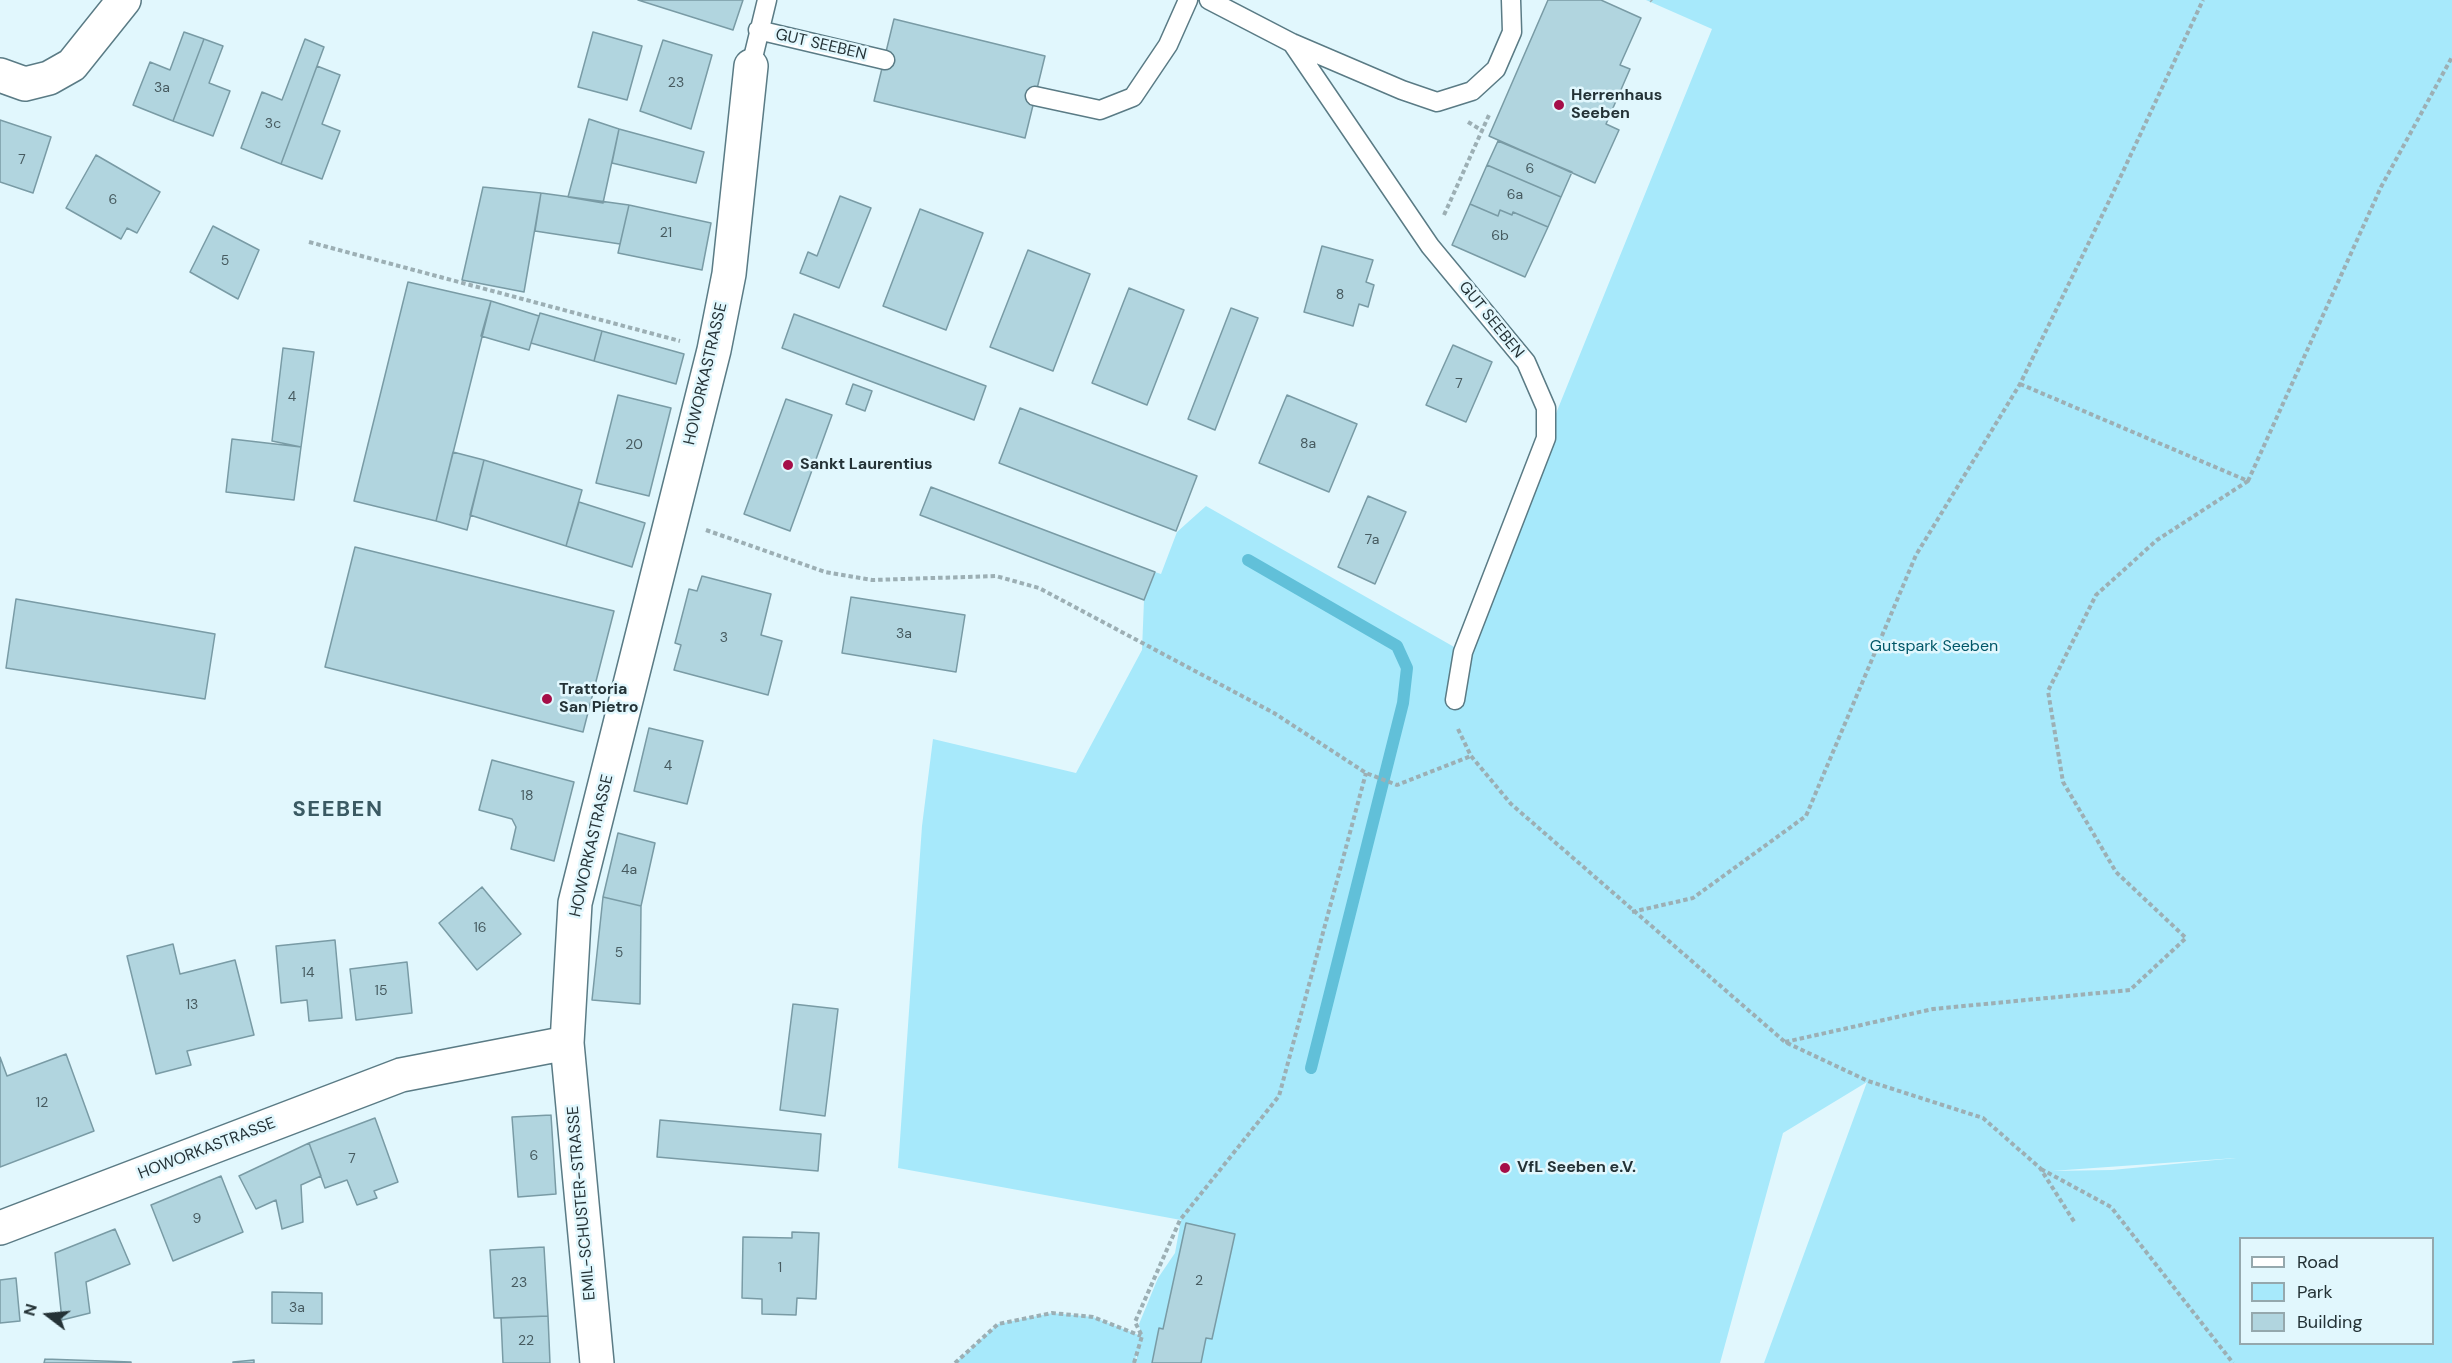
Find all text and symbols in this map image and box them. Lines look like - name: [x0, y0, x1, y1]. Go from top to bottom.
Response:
- street label: GUT SEEBEN: [774, 25, 868, 65]
- house number: 23: [668, 75, 684, 91]
- house number: 3a: [154, 80, 170, 96]
- place label: Herrenhaus Seeben: [1571, 86, 1662, 124]
- marker: Herrenhaus Seeben: [1552, 98, 1566, 112]
- house number: 3c: [265, 116, 281, 132]
- house number: 7: [18, 152, 26, 168]
- house number: 6: [1526, 161, 1534, 177]
- house number: 6a: [1507, 187, 1523, 203]
- house number: 6: [109, 192, 117, 208]
- house number: 21: [660, 225, 672, 241]
- house number: 6b: [1491, 228, 1509, 244]
- house number: 5: [221, 253, 229, 269]
- street label: GUT SEEBEN: [1454, 278, 1528, 362]
- house number: 8: [1336, 287, 1344, 303]
- street label: HOWORKASTRASSE: [680, 301, 732, 447]
- house number: 7: [1455, 376, 1463, 392]
- house number: 4: [288, 389, 296, 405]
- house number: 8a: [1300, 436, 1316, 452]
- house number: 20: [625, 437, 643, 453]
- place label: Sankt Laurentius: [800, 455, 933, 475]
- marker: Sankt Laurentius: [781, 458, 795, 472]
- house number: 7a: [1365, 532, 1379, 548]
- house number: 3a: [896, 626, 912, 642]
- house number: 3: [720, 630, 728, 646]
- park label: Gutspark Seeben: [1870, 637, 1998, 657]
- place label: Trattoria San Pietro: [559, 680, 639, 718]
- marker: Trattoria San Pietro: [540, 692, 554, 706]
- house number: 4: [664, 758, 672, 774]
- street label: HOWORKASTRASSE: [566, 773, 618, 919]
- house number: 18: [521, 788, 533, 804]
- district label: SEEBEN: [293, 797, 383, 823]
- house number: 4a: [621, 862, 637, 878]
- house number: 16: [473, 920, 487, 936]
- house number: 5: [615, 945, 623, 961]
- house number: 14: [302, 965, 314, 981]
- house number: 15: [375, 983, 387, 999]
- house number: 13: [186, 997, 198, 1013]
- house number: 12: [36, 1095, 48, 1111]
- street label: EMIL-SCHUSTER-STRASSE: [564, 1105, 600, 1301]
- street label: HOWORKASTRASSE: [136, 1114, 278, 1184]
- house number: 6: [530, 1148, 538, 1164]
- house number: 7: [348, 1151, 356, 1167]
- place label: VfL Seeben e.V.: [1517, 1158, 1636, 1178]
- marker: VfL Seeben e.V.: [1498, 1161, 1512, 1175]
- house number: 9: [193, 1211, 201, 1227]
- legend: [2239, 1237, 2434, 1345]
- text: Road: [2297, 1250, 2339, 1274]
- house number: 1: [778, 1260, 782, 1276]
- house number: 2: [1195, 1273, 1203, 1289]
- house number: 23: [511, 1275, 527, 1291]
- text: Park: [2297, 1280, 2333, 1304]
- north arrow: [18, 1285, 78, 1345]
- house number: 3a: [289, 1300, 305, 1316]
- text: N: [19, 1301, 42, 1318]
- text: Building: [2297, 1310, 2362, 1334]
- house number: 22: [518, 1333, 534, 1349]

